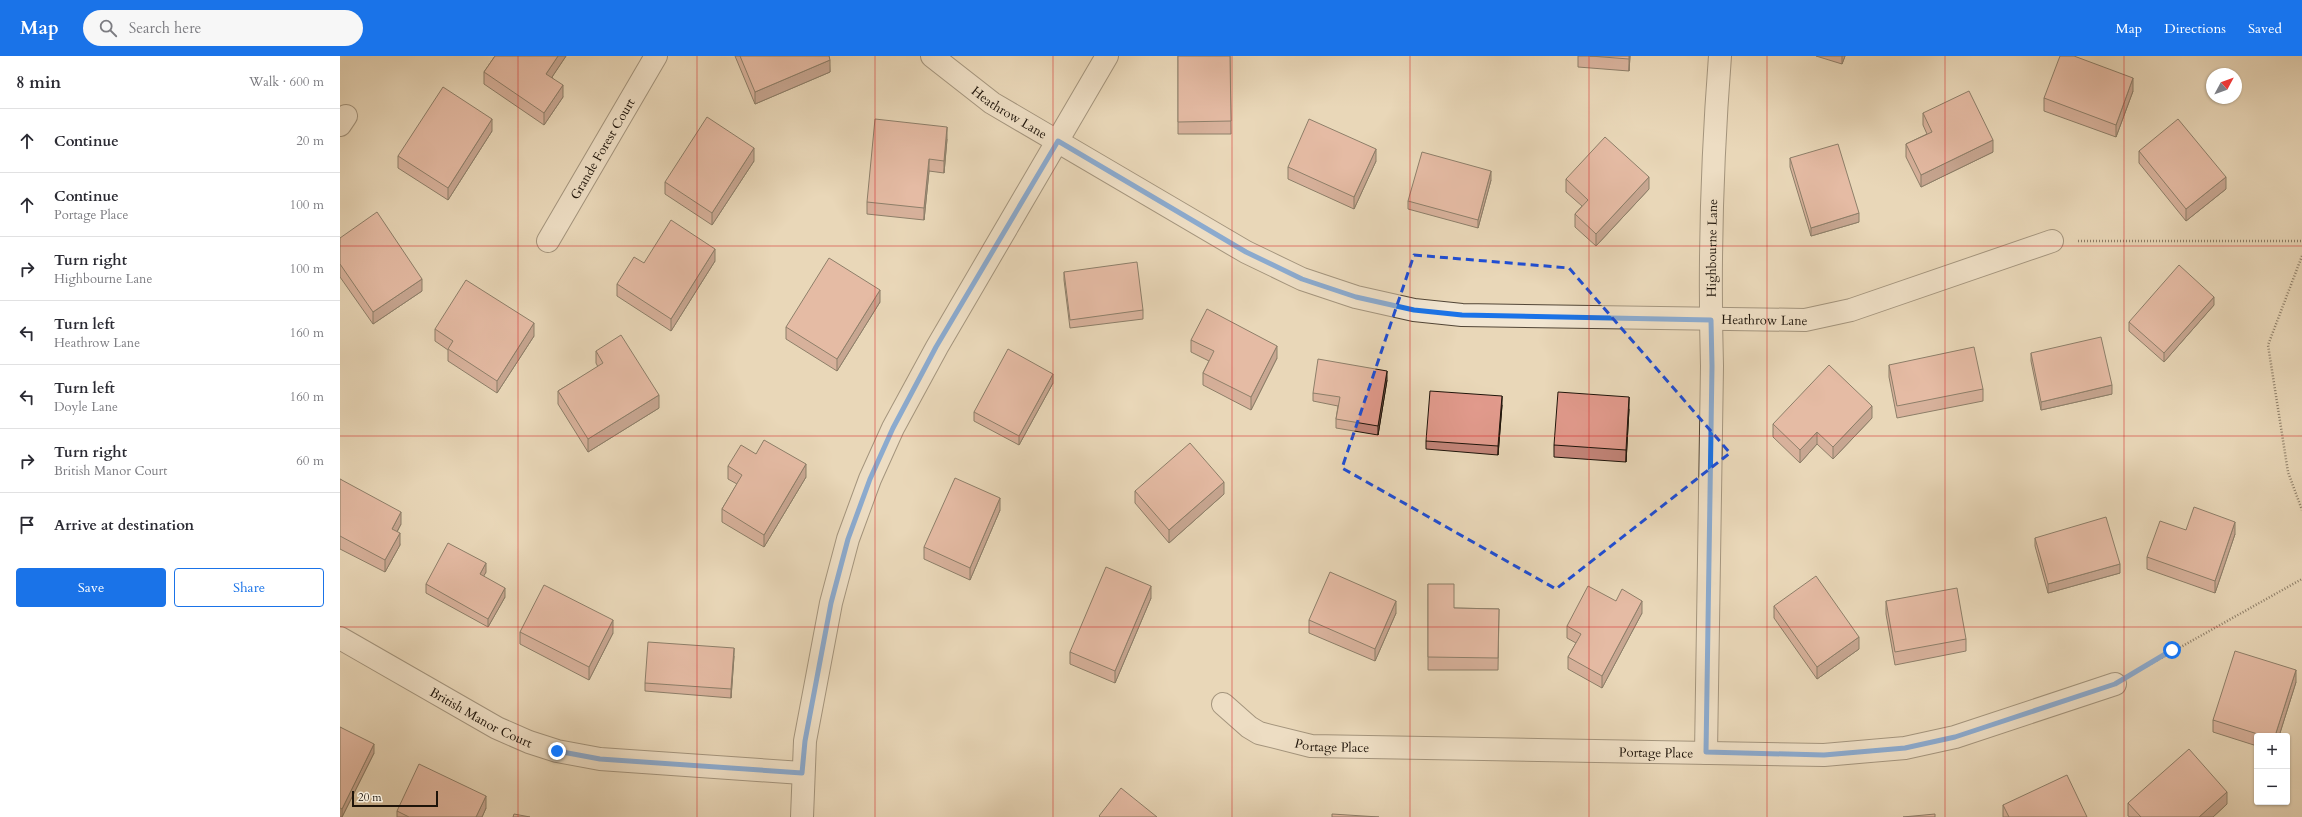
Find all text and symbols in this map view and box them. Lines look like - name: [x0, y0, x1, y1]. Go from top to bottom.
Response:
- search box: [83, 10, 363, 46]
- text: Map: [20, 15, 59, 41]
- icon: search: [97, 17, 119, 39]
- text: Search here: [129, 18, 201, 38]
- text: Map: [2116, 19, 2142, 38]
- text: Directions: [2164, 19, 2226, 38]
- text: Saved: [2248, 19, 2282, 38]
- north arrow: [2206, 68, 2242, 104]
- text: 8 min: [16, 71, 61, 94]
- text: Walk · 600 m: [249, 73, 324, 91]
- street label: Heathrow Lane: [967, 82, 1050, 143]
- street label: Grande Forest Court: [566, 95, 639, 203]
- icon: ahead: [16, 130, 38, 152]
- text: Continue: [54, 131, 119, 151]
- text: 20 m: [296, 132, 324, 150]
- text: Continue: [54, 186, 119, 206]
- icon: ahead: [16, 194, 38, 216]
- text: 100 m: [290, 196, 324, 214]
- street label: Highbourne Lane: [1703, 199, 1722, 297]
- text: Portage Place: [54, 206, 128, 224]
- text: Turn right: [54, 250, 127, 270]
- icon: right: [16, 258, 38, 280]
- text: 100 m: [290, 260, 324, 278]
- text: Highbourne Lane: [54, 270, 152, 288]
- street label: Heathrow Lane: [1721, 311, 1808, 330]
- text: Turn left: [54, 314, 115, 334]
- icon: left: [16, 322, 38, 344]
- text: 160 m: [290, 324, 324, 342]
- text: Heathrow Lane: [54, 334, 140, 352]
- text: Turn left: [54, 378, 115, 398]
- icon: left: [16, 386, 38, 408]
- text: 160 m: [290, 388, 324, 406]
- text: Doyle Lane: [54, 398, 118, 416]
- text: Turn right: [54, 442, 127, 462]
- icon: right: [16, 450, 38, 472]
- text: 60 m: [296, 452, 324, 470]
- text: British Manor Court: [54, 462, 167, 480]
- icon: arrive: [16, 514, 38, 536]
- text: Arrive at destination: [54, 515, 194, 535]
- button: Save: [16, 568, 166, 607]
- button: Share: [174, 568, 324, 607]
- route start: [2163, 641, 2181, 659]
- street label: British Manor Court: [426, 683, 534, 752]
- map controls: [2254, 733, 2290, 805]
- button: +: [2254, 733, 2290, 769]
- street label: Portage Place: [1293, 734, 1369, 757]
- route end: [548, 742, 566, 760]
- street label: Portage Place: [1619, 743, 1693, 763]
- button: −: [2254, 769, 2290, 805]
- scale bar: [352, 789, 438, 808]
- text: 20 m: [358, 790, 382, 805]

